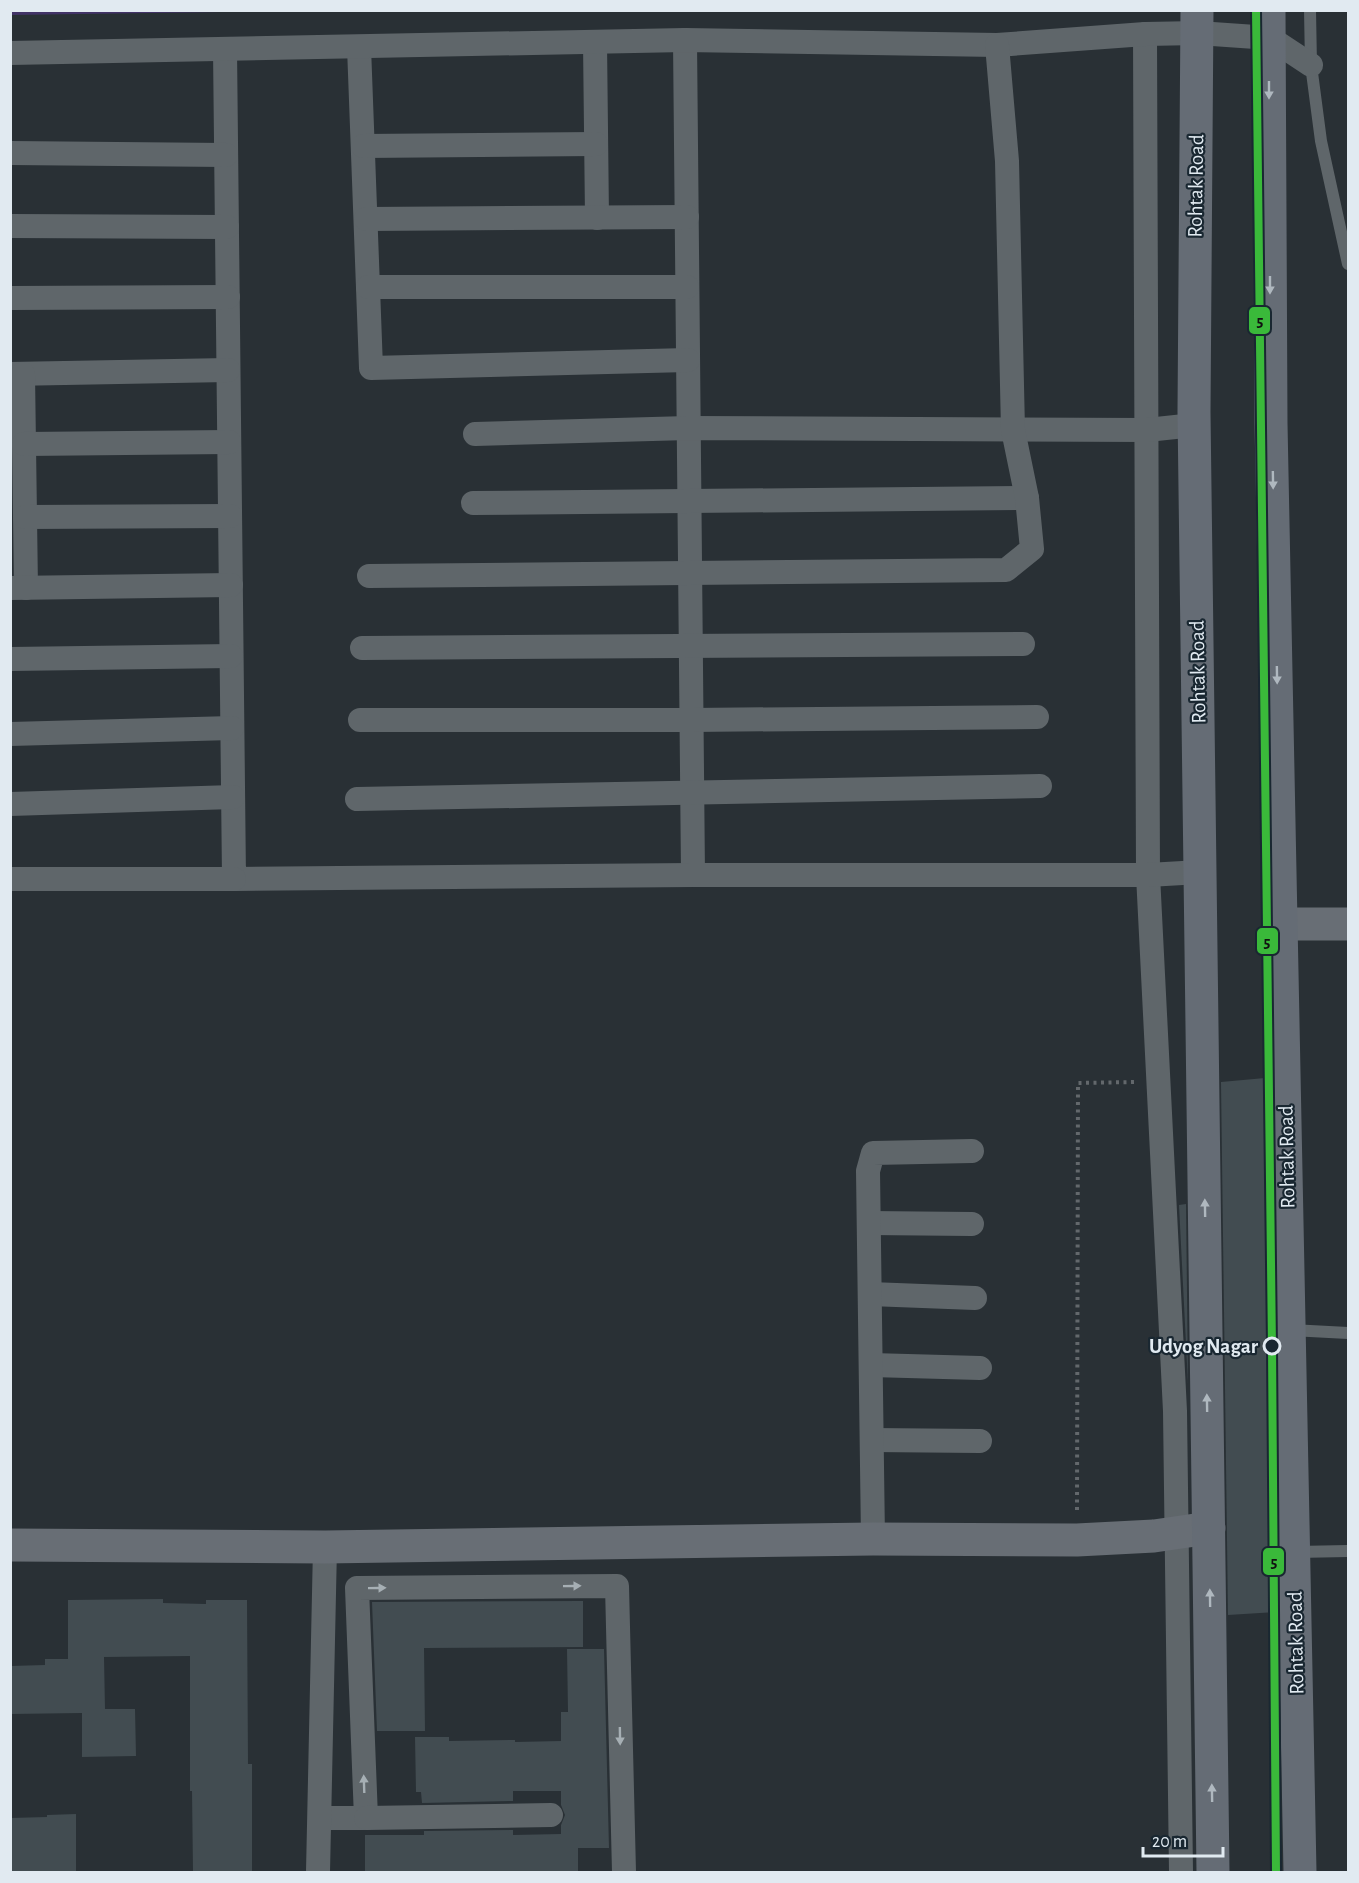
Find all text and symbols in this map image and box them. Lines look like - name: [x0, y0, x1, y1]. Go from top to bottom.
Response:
- one-way arrow: [1264, 80, 1274, 99]
- street label: Rohtak Road: [1185, 134, 1207, 238]
- one-way arrow: [1266, 275, 1275, 294]
- line badge: 5: [1248, 306, 1271, 335]
- text: 5: [1257, 313, 1264, 329]
- one-way arrow: [1268, 470, 1277, 489]
- street label: Rohtak Road: [1187, 620, 1209, 724]
- one-way arrow: [1272, 665, 1282, 684]
- line badge: 5: [1256, 927, 1279, 955]
- text: 5: [1264, 934, 1271, 950]
- street label: Rohtak Road: [1276, 1105, 1298, 1209]
- one-way arrow: [1200, 1199, 1210, 1218]
- place label: Udyog Nagar: [1149, 1336, 1259, 1357]
- marker: Udyog Nagar: [1263, 1337, 1281, 1355]
- one-way arrow: [1203, 1394, 1212, 1413]
- line badge: 5: [1262, 1547, 1285, 1576]
- text: 5: [1271, 1554, 1278, 1570]
- one-way arrow: [563, 1581, 582, 1591]
- one-way arrow: [368, 1583, 387, 1593]
- one-way arrow: [1205, 1589, 1215, 1608]
- street label: Rohtak Road: [1285, 1591, 1307, 1695]
- one-way arrow: [616, 1727, 625, 1746]
- one-way arrow: [360, 1774, 369, 1793]
- one-way arrow: [1208, 1784, 1217, 1803]
- scale bar: [1143, 1820, 1222, 1858]
- text: 20 m: [1152, 1833, 1187, 1851]

